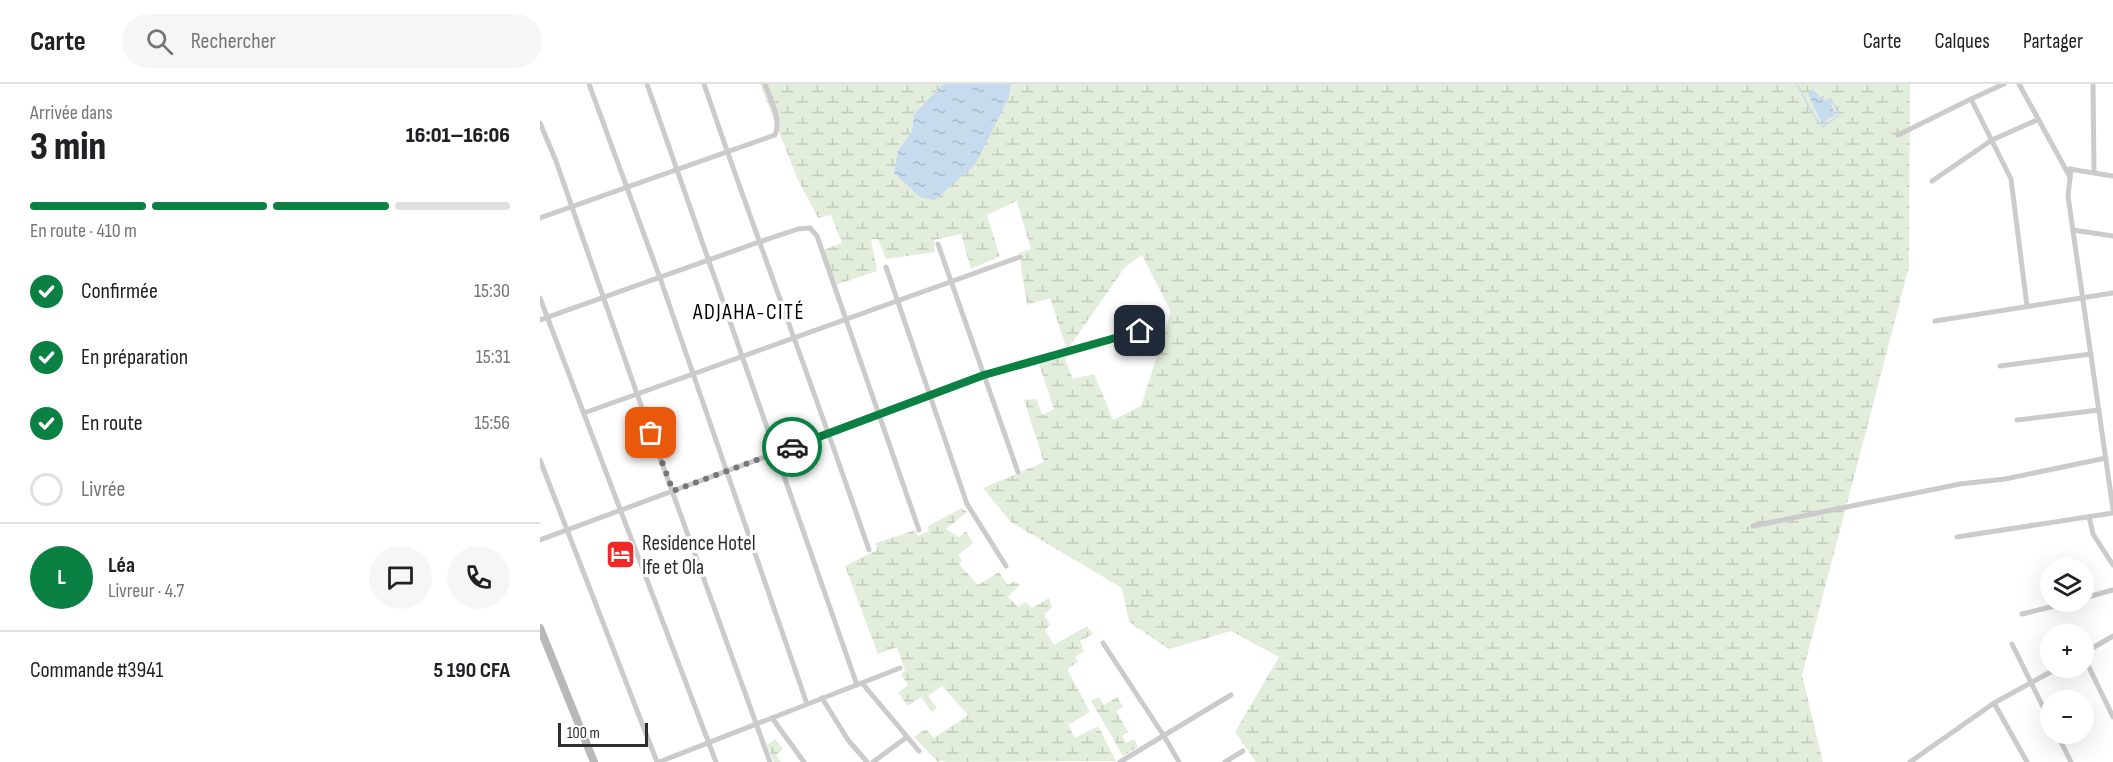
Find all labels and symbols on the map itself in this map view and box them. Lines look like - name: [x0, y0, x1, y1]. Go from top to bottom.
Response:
- district label: ADJAHA-CITÉ: [692, 299, 805, 326]
- pin: [1114, 305, 1165, 356]
- pin: [625, 407, 676, 458]
- courier: [762, 417, 822, 477]
- place label: Residence Hotel Ife et Ola: [642, 531, 756, 580]
- hotel icon: Residence Hotel Ife et Ola: [605, 539, 637, 571]
- scale bar: [558, 720, 648, 748]

